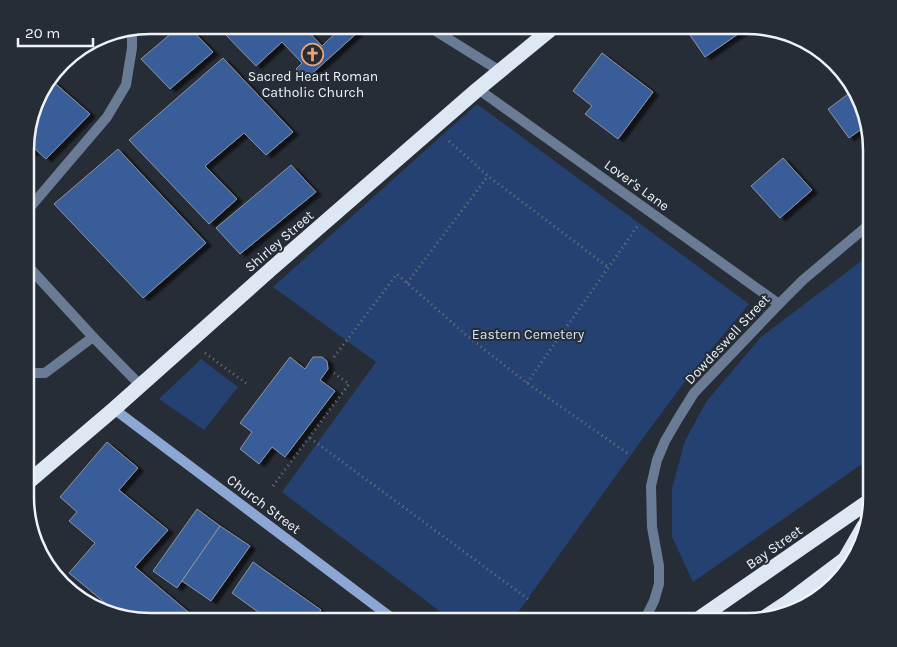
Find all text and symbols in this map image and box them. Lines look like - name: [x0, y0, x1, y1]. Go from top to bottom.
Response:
- scale bar: [18, 15, 92, 47]
- text: 20 m: [25, 24, 60, 42]
- church icon: Sacred Heart Roman Catholic Church: [301, 42, 325, 66]
- place label: Sacred Heart Roman Catholic Church: [248, 68, 378, 101]
- street label: Lover's Lane: [601, 156, 672, 215]
- street label: Shirley Street: [241, 207, 317, 276]
- street label: Dowdeswell Street: [681, 291, 773, 388]
- park label: Eastern Cemetery: [472, 326, 585, 343]
- street label: Church Street: [223, 471, 304, 538]
- street label: Bay Street: [743, 522, 806, 573]

